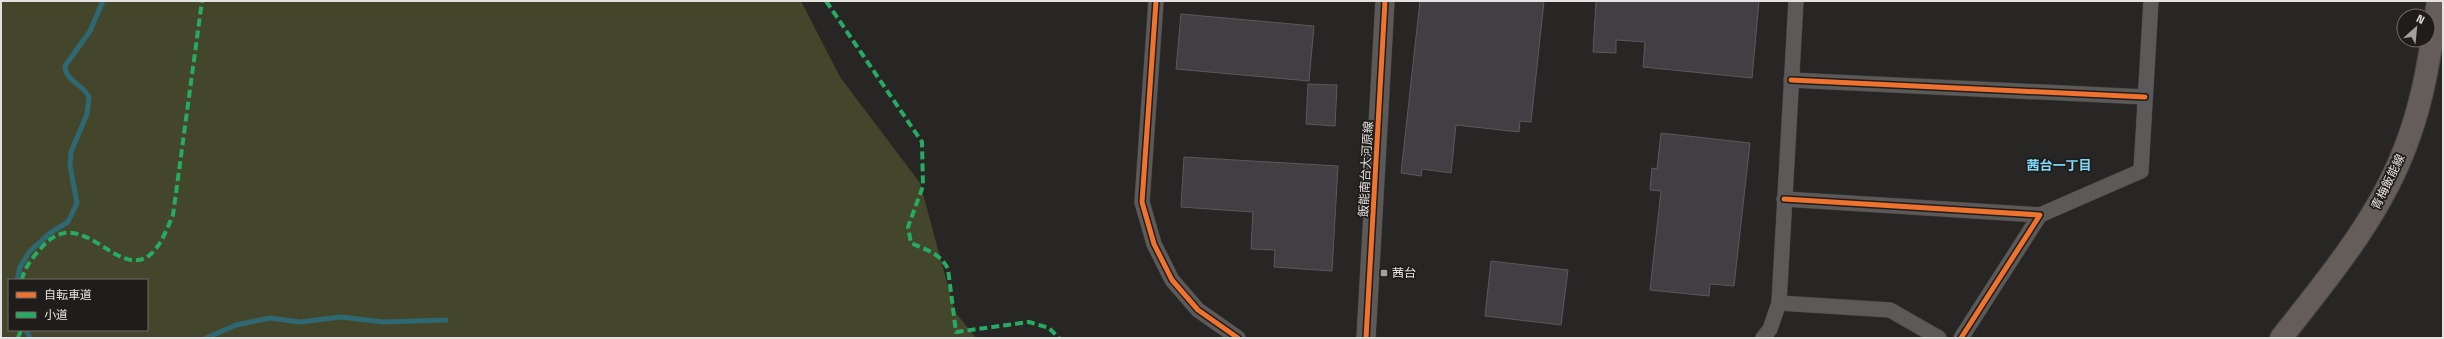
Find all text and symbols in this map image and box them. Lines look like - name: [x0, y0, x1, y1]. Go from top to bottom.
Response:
- north arrow: [2396, 8, 2436, 48]
- text: N: [2414, 11, 2427, 27]
- street label: 飯能南台大河原線: [1355, 121, 1377, 217]
- street label: 青梅飯能線: [2368, 152, 2408, 212]
- district label: 茜台一丁目: [2026, 157, 2092, 174]
- place label: 茜台: [1392, 265, 1416, 281]
- marker: 茜台: [1379, 268, 1389, 278]
- legend: [8, 279, 148, 331]
- text: 自転車道: [44, 287, 92, 303]
- text: 小道: [44, 307, 68, 323]

